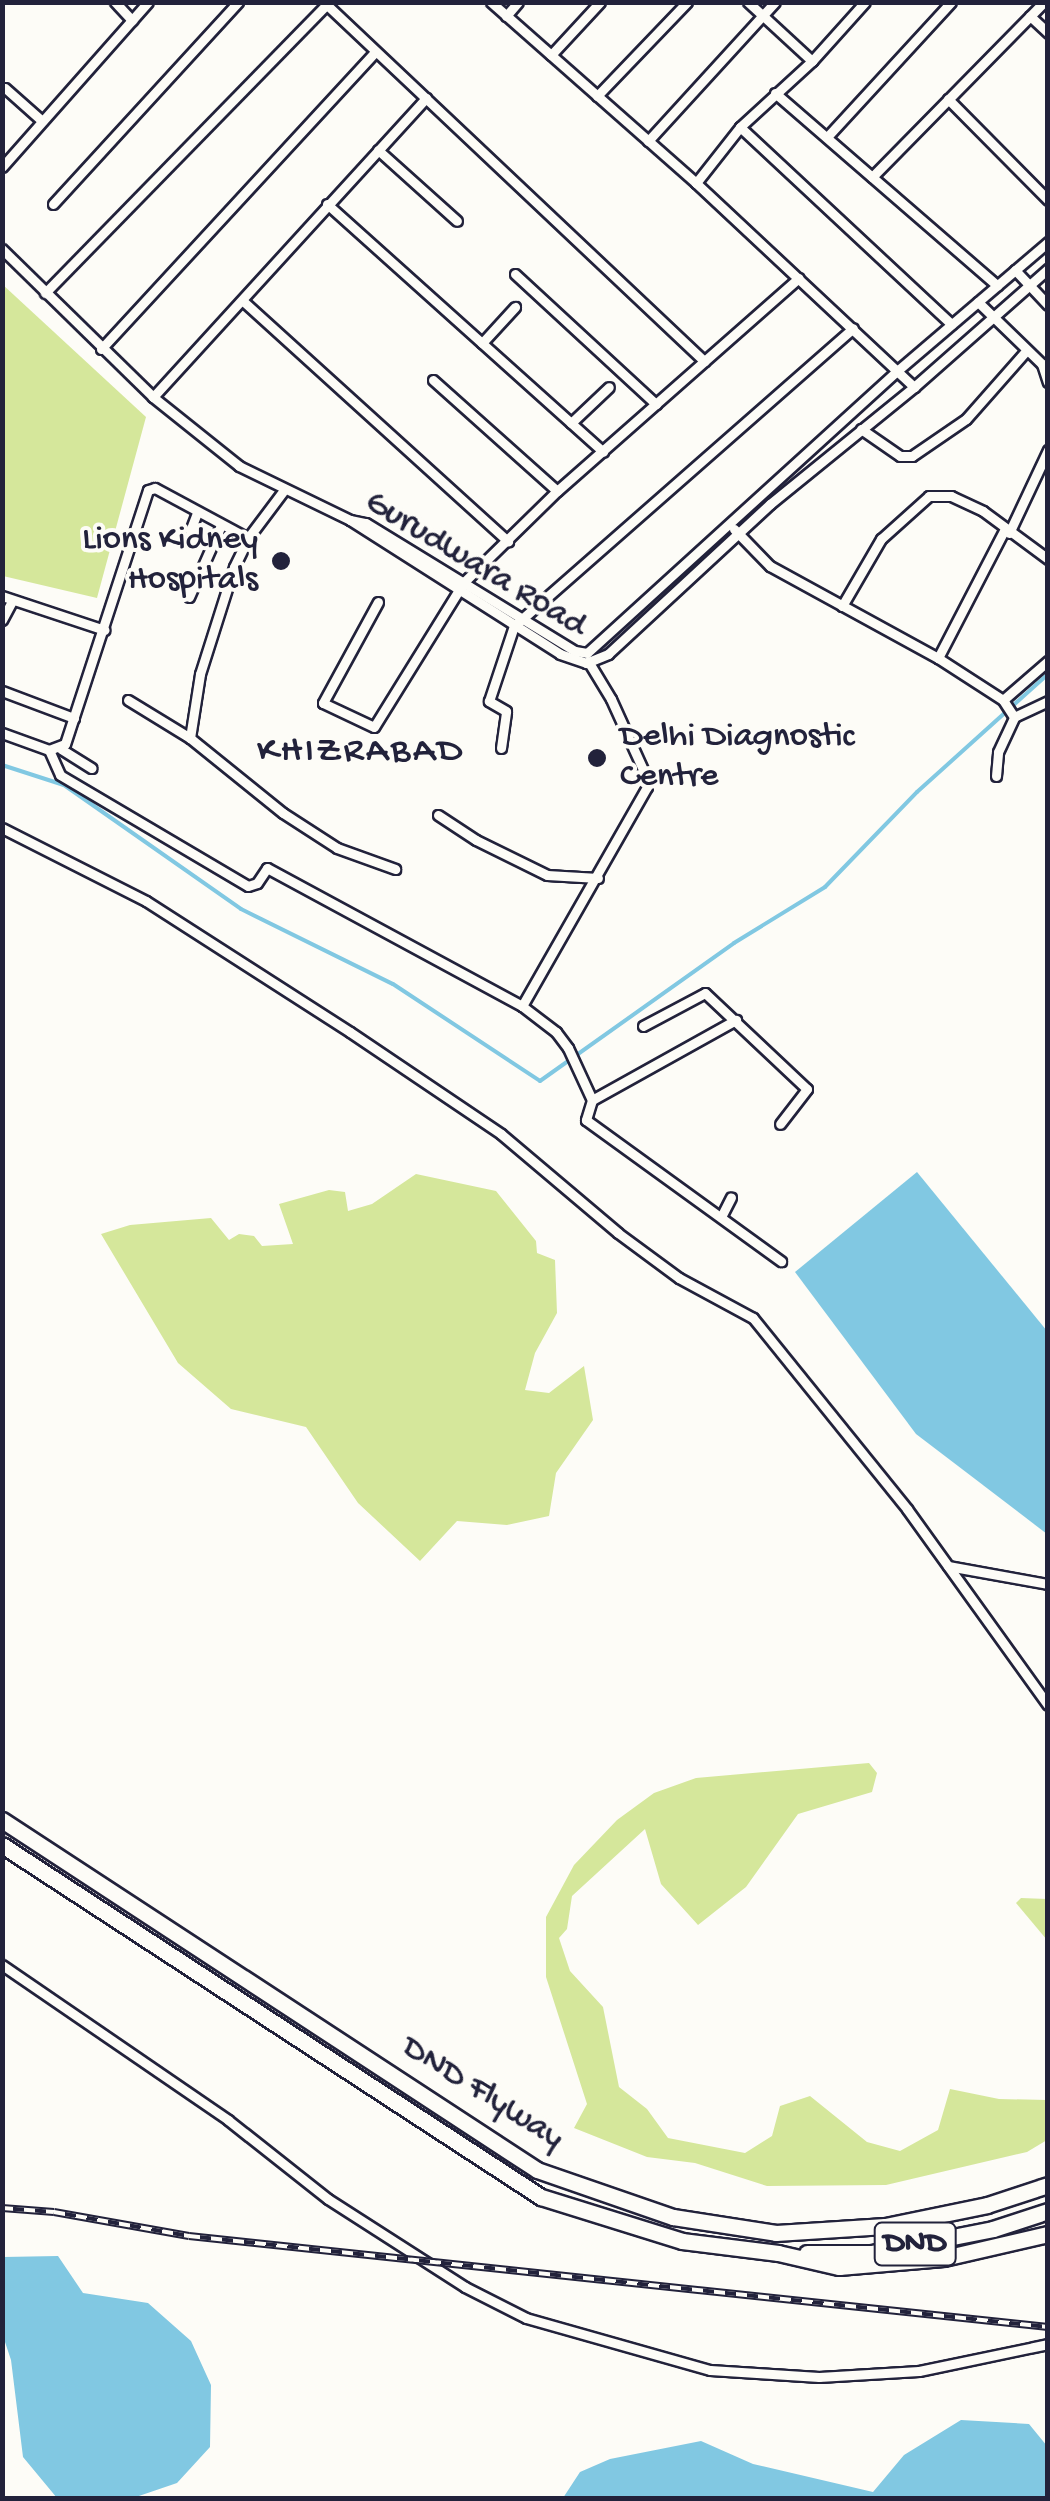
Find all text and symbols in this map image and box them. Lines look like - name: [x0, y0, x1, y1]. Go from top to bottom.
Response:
- street label: Gurudwara Road: [357, 482, 593, 648]
- place label: Lions Kidney Hospitals: [82, 520, 258, 602]
- marker: Lions Kidney Hospitals: [268, 548, 294, 574]
- place label: Delhi Diagnostic Centre: [620, 717, 854, 799]
- district label: KHIZRABAD: [257, 730, 465, 776]
- marker: Delhi Diagnostic Centre: [584, 745, 610, 771]
- street label: DND Flyway: [393, 2028, 571, 2160]
- road number: DND: [872, 2217, 958, 2271]

